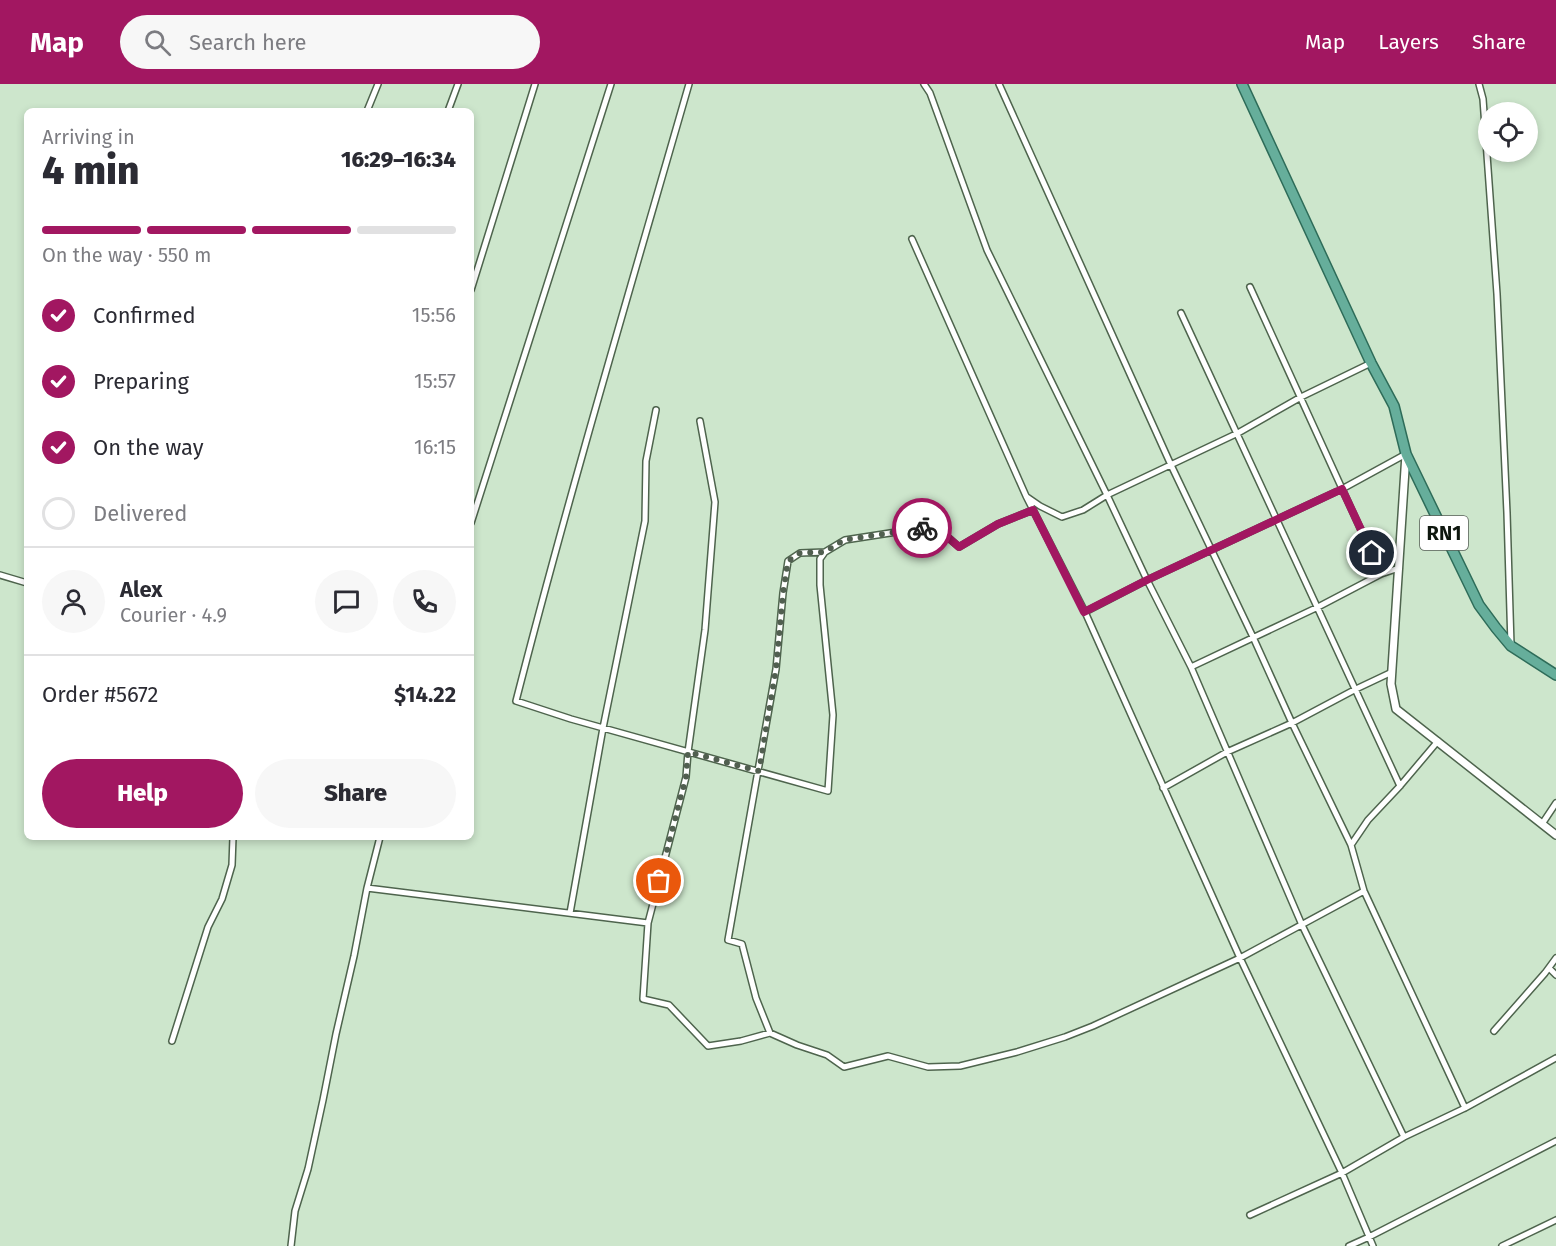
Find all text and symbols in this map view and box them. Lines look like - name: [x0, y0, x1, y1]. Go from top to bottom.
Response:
- search box: [120, 15, 540, 69]
- text: Map: [30, 26, 84, 59]
- icon: search: [141, 26, 174, 59]
- text: Search here: [189, 29, 307, 56]
- text: Map: [1305, 29, 1345, 55]
- text: Layers: [1378, 29, 1439, 55]
- text: Share: [1472, 29, 1526, 55]
- map controls: [1478, 102, 1538, 162]
- button: locate: [1478, 102, 1538, 162]
- text: Arriving in: [42, 125, 135, 149]
- text: 16:29–16:34: [341, 146, 456, 173]
- text: 4 min: [42, 148, 140, 194]
- text: On the way · 550 m: [42, 243, 211, 267]
- icon: check: [42, 299, 75, 332]
- text: Confirmed: [93, 302, 196, 329]
- text: 15:56: [412, 303, 456, 327]
- icon: check: [42, 365, 75, 398]
- text: Preparing: [93, 368, 189, 395]
- text: 15:57: [414, 369, 456, 393]
- icon: check: [42, 431, 75, 464]
- text: On the way: [93, 434, 204, 461]
- text: 16:15: [414, 435, 456, 459]
- courier: [892, 498, 952, 558]
- text: Delivered: [93, 500, 188, 527]
- icon: bike: [906, 512, 939, 545]
- road number: RN1: [1420, 516, 1468, 550]
- pin: [1346, 527, 1397, 578]
- icon: home: [1355, 536, 1388, 569]
- button: person: [42, 570, 105, 633]
- button: chat: [315, 570, 378, 633]
- button: phone: [393, 570, 456, 633]
- text: Alex: [120, 576, 163, 603]
- text: Courier · 4.9: [120, 603, 227, 627]
- text: Order #5672: [42, 681, 158, 708]
- text: $14.22: [394, 681, 456, 708]
- button: Help: [42, 759, 243, 828]
- button: Share: [255, 759, 456, 828]
- pin: [633, 855, 684, 906]
- icon: bag: [642, 864, 675, 897]

